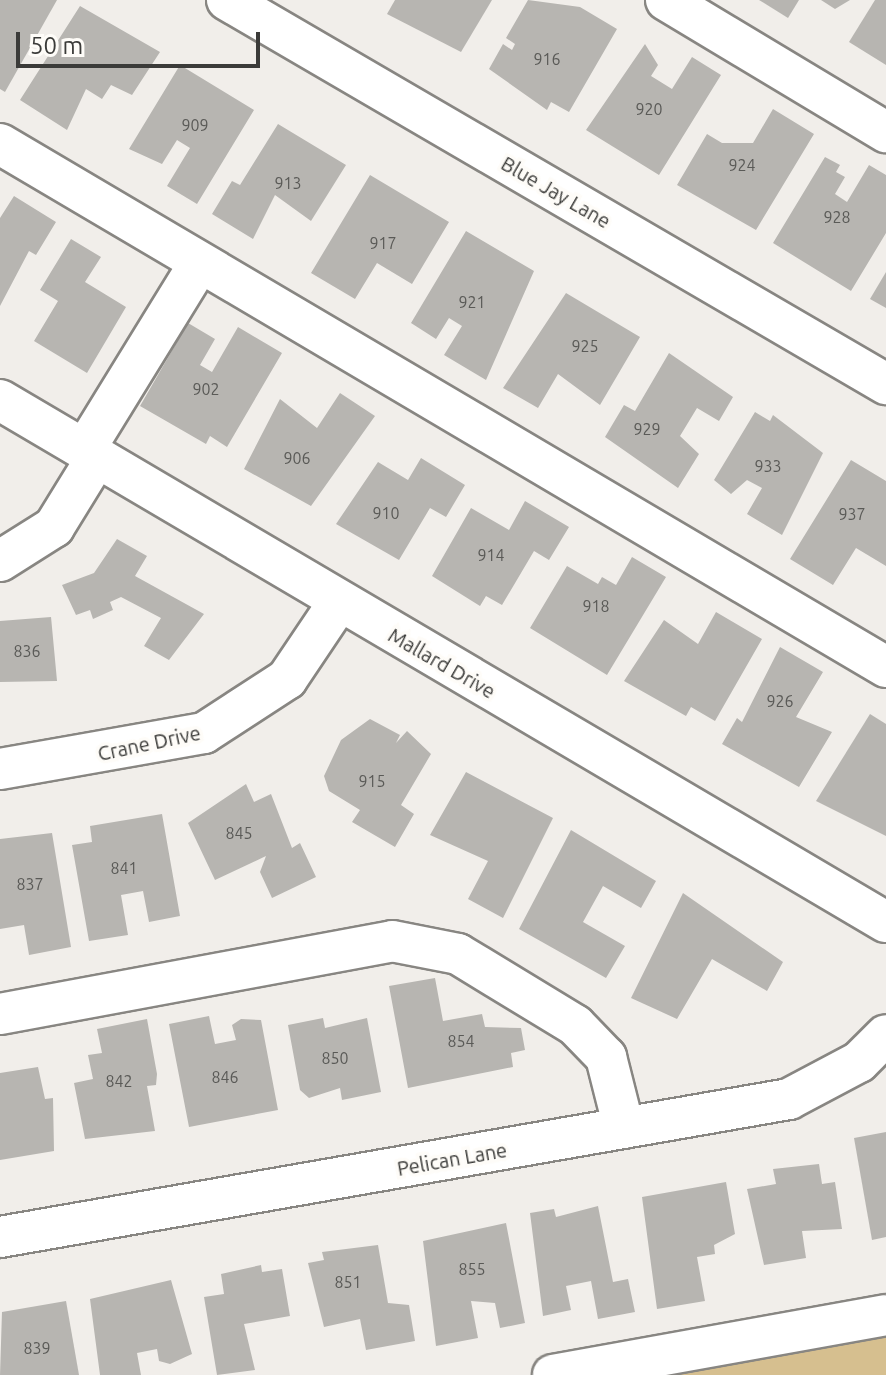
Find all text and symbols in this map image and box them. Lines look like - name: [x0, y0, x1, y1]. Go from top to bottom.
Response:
- scale bar: [20, 16, 264, 66]
- text: 50 m: [30, 32, 83, 59]
- house number: 916: [533, 49, 561, 69]
- house number: 920: [635, 99, 663, 119]
- house number: 909: [181, 115, 209, 135]
- street label: Blue Jay Lane: [497, 151, 615, 233]
- house number: 924: [728, 155, 756, 175]
- house number: 913: [274, 173, 302, 193]
- house number: 928: [823, 207, 851, 227]
- house number: 917: [369, 233, 397, 253]
- house number: 921: [458, 292, 486, 312]
- house number: 925: [571, 336, 599, 356]
- house number: 902: [192, 379, 220, 399]
- house number: 929: [633, 419, 661, 439]
- house number: 906: [283, 448, 311, 468]
- house number: 933: [754, 456, 782, 476]
- house number: 910: [372, 503, 400, 523]
- house number: 937: [838, 504, 866, 524]
- house number: 914: [477, 545, 505, 565]
- house number: 918: [582, 596, 610, 616]
- street label: Mallard Drive: [384, 623, 500, 703]
- house number: 836: [13, 641, 41, 661]
- house number: 926: [766, 691, 794, 711]
- street label: Crane Drive: [95, 720, 203, 766]
- house number: 915: [358, 771, 386, 791]
- house number: 845: [225, 823, 253, 843]
- house number: 841: [110, 858, 138, 878]
- house number: 837: [16, 874, 44, 894]
- house number: 854: [447, 1031, 475, 1051]
- house number: 850: [321, 1048, 349, 1068]
- house number: 846: [211, 1067, 239, 1087]
- house number: 842: [105, 1071, 133, 1091]
- street label: Pelican Lane: [395, 1138, 509, 1180]
- house number: 855: [458, 1259, 486, 1279]
- house number: 851: [334, 1272, 362, 1292]
- house number: 839: [23, 1338, 51, 1358]

